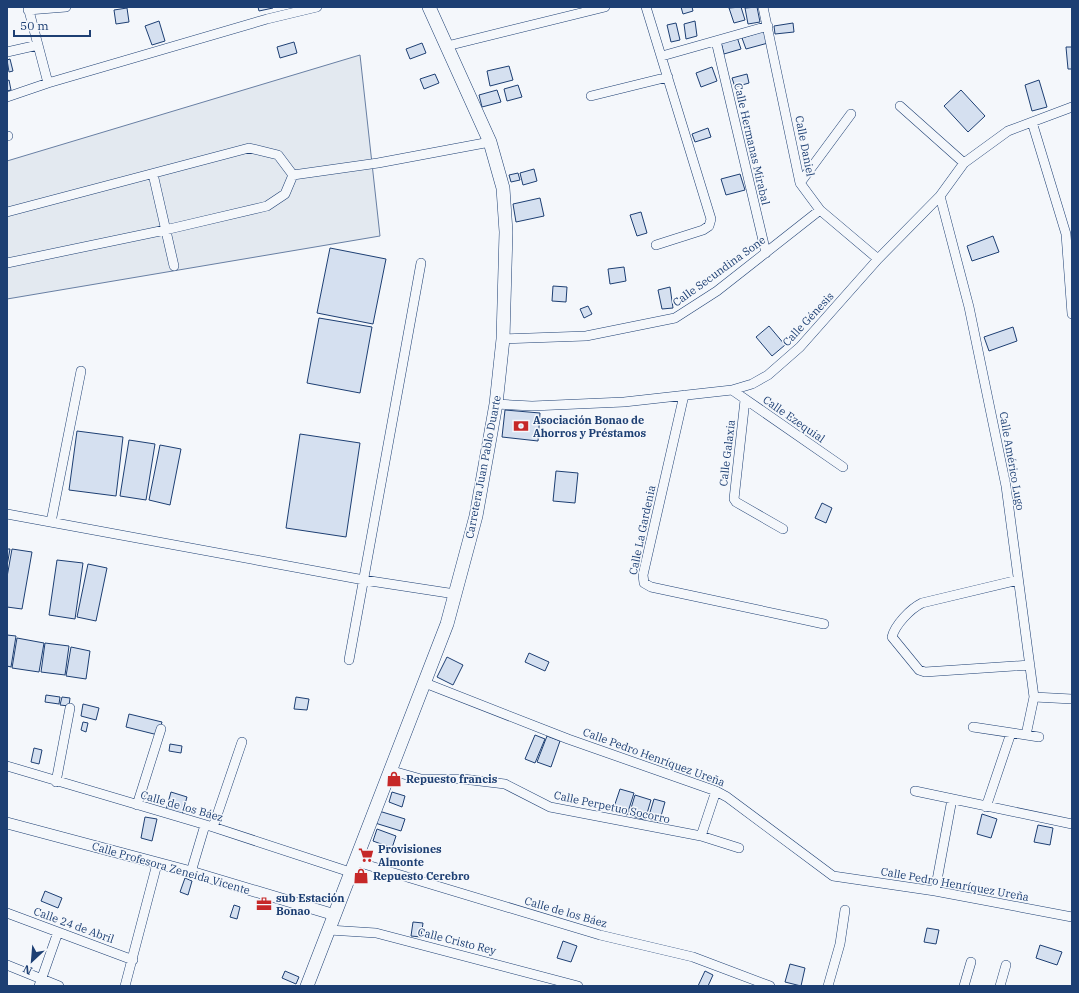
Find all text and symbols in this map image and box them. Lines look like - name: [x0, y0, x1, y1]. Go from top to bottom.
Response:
- scale bar: [14, 12, 90, 38]
- text: 50 m: [20, 18, 49, 33]
- street label: Calle Hermanas Mirabal: [731, 82, 773, 206]
- street label: Calle Daniel: [792, 114, 818, 178]
- street label: Calle Secundina Sone: [670, 233, 768, 309]
- street label: Calle Génesis: [779, 289, 837, 349]
- street label: Calle Ezequial: [760, 392, 828, 446]
- street label: Carretera Juan Pablo Duarte: [462, 394, 504, 540]
- street label: Calle Américo Lugo: [996, 411, 1028, 511]
- place label: Asociación Bonao de Ahorros y Préstamos: [533, 413, 646, 440]
- bank icon: Asociación Bonao de Ahorros y Préstamos: [512, 417, 530, 435]
- street label: Calle Galaxia: [716, 419, 738, 487]
- street label: Calle La Gardenia: [626, 484, 658, 576]
- street label: Calle Pedro Henríquez Ureña: [581, 725, 727, 789]
- shop icon: Repuesto francis: [385, 770, 403, 788]
- place label: Repuesto francis: [406, 772, 498, 786]
- street label: Calle de los Báez: [139, 787, 225, 825]
- street label: Calle Perpetuo Socorro: [553, 788, 671, 826]
- street label: Calle Profesora Zeneida Vicente: [90, 839, 252, 897]
- place label: Provisiones Almonte: [378, 842, 442, 869]
- supermarket icon: Provisiones Almonte: [357, 846, 375, 864]
- street label: Calle Pedro Henríquez Ureña: [880, 864, 1030, 904]
- shop icon: Repuesto Cerebro: [352, 867, 370, 885]
- place label: Repuesto Cerebro: [373, 869, 470, 883]
- place label: sub Estación Bonao: [276, 891, 345, 918]
- street label: Calle de los Báez: [523, 893, 609, 931]
- office icon: sub Estación Bonao: [255, 895, 273, 913]
- street label: Calle 24 de Abril: [32, 904, 116, 946]
- street label: Calle Cristo Rey: [416, 924, 498, 958]
- north arrow: [12, 941, 52, 981]
- text: N: [20, 962, 35, 978]

